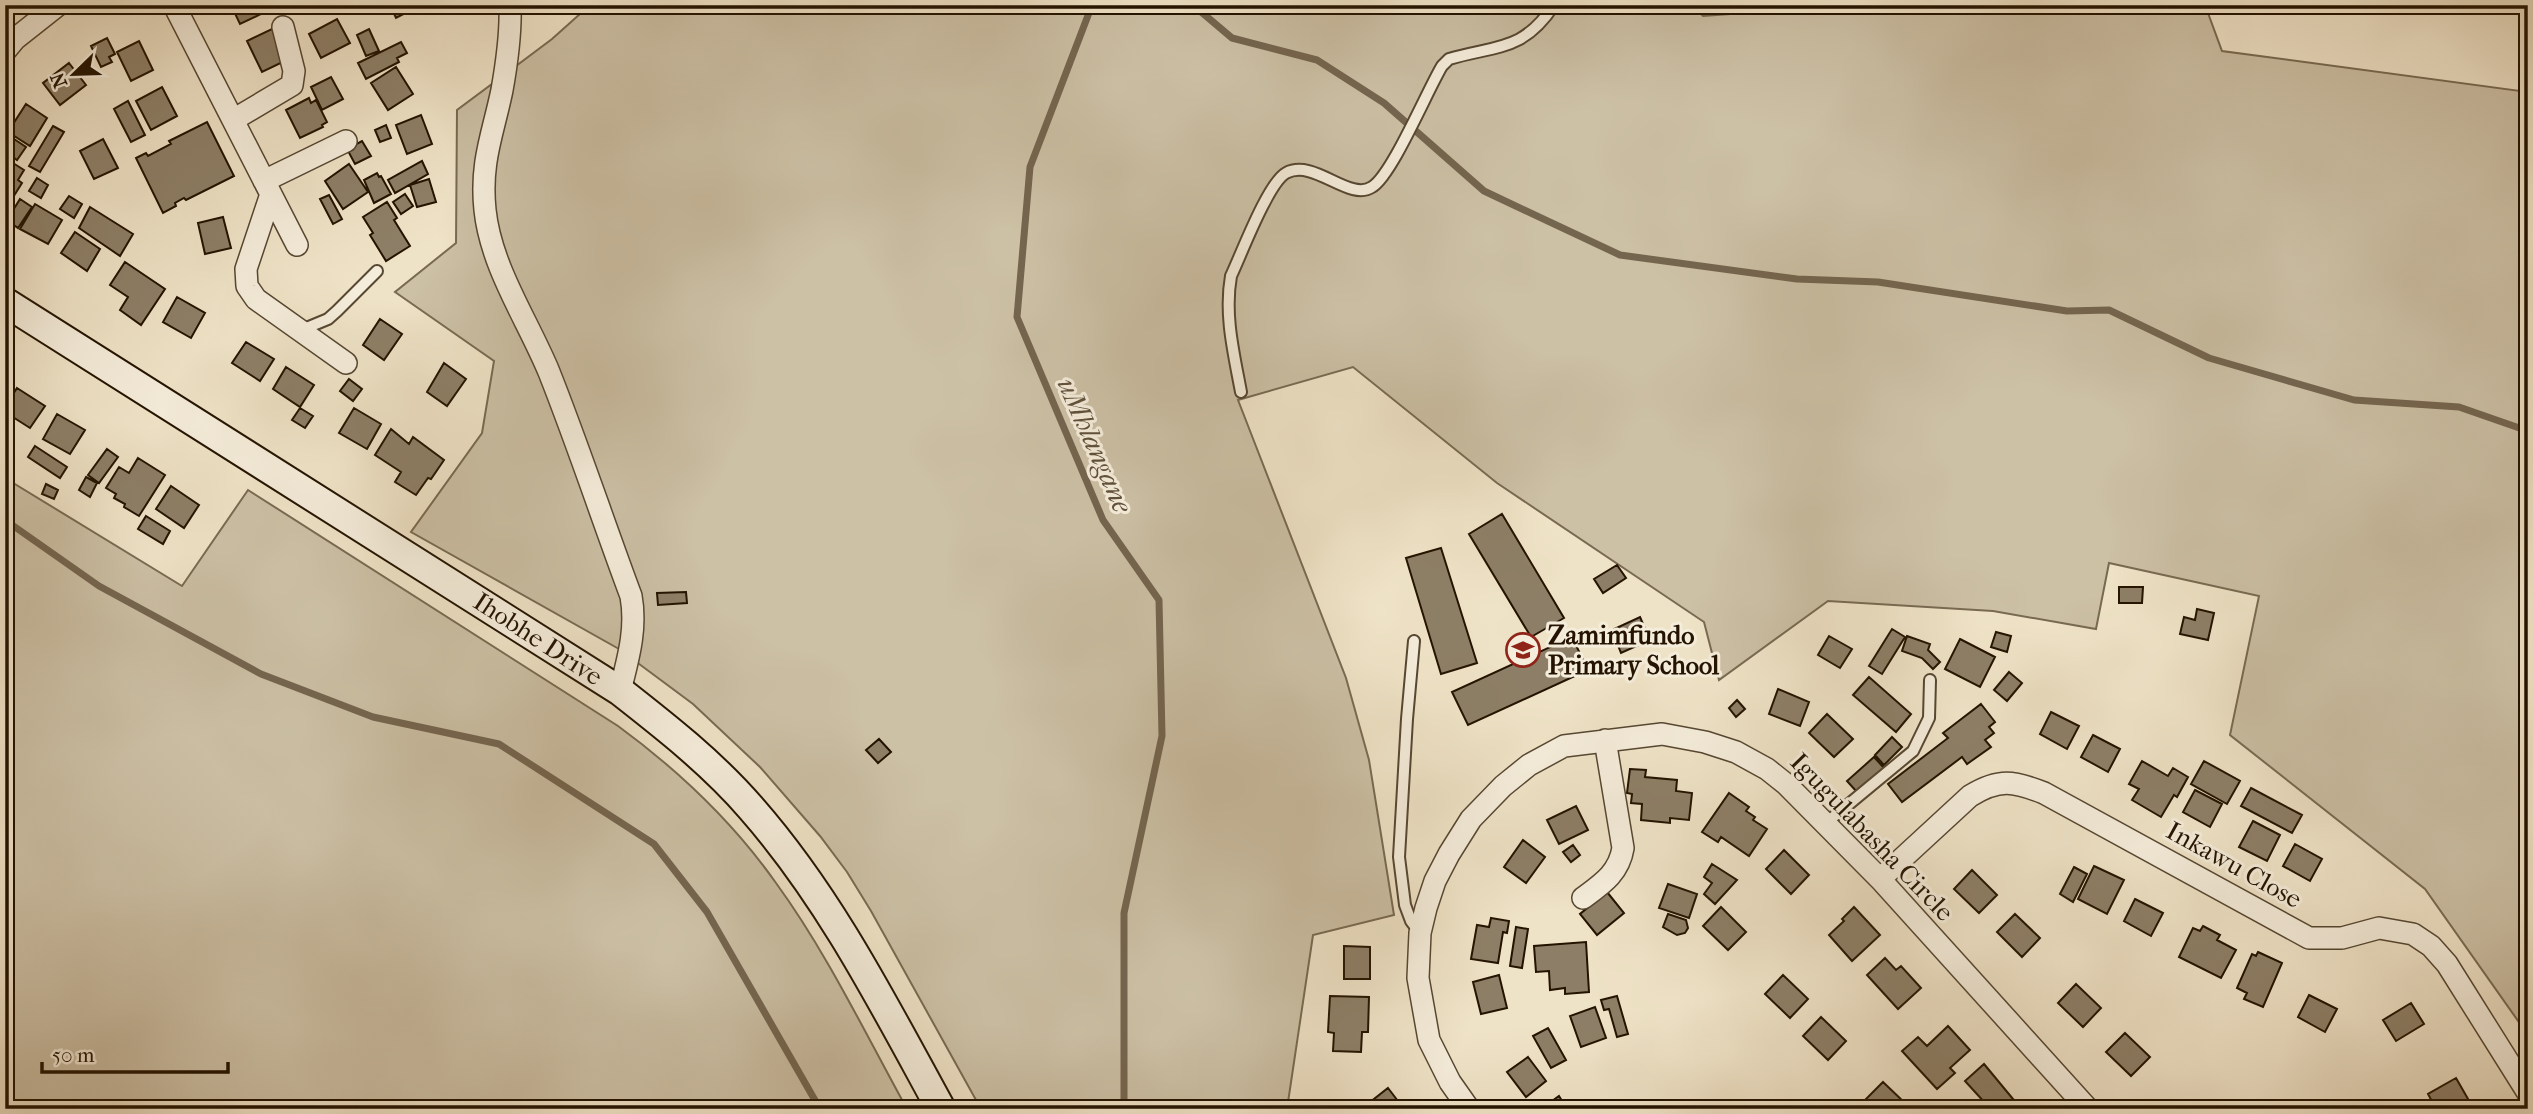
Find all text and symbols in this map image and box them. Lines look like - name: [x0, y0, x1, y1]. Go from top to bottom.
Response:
- north arrow: [38, 38, 108, 108]
- text: N: [46, 69, 72, 91]
- water label: uMhlangane: [1051, 372, 1140, 518]
- street label: Ihobhe Drive: [468, 586, 608, 692]
- place label: Zamimfundo Primary School: [1548, 620, 1720, 681]
- school or university icon: Zamimfundo Primary School: [1504, 631, 1542, 669]
- street label: Igugulabasha Circle: [1784, 746, 1960, 928]
- street label: Inkawu Close: [2161, 815, 2307, 915]
- scale bar: [42, 1030, 228, 1074]
- text: 50 m: [52, 1043, 95, 1067]

